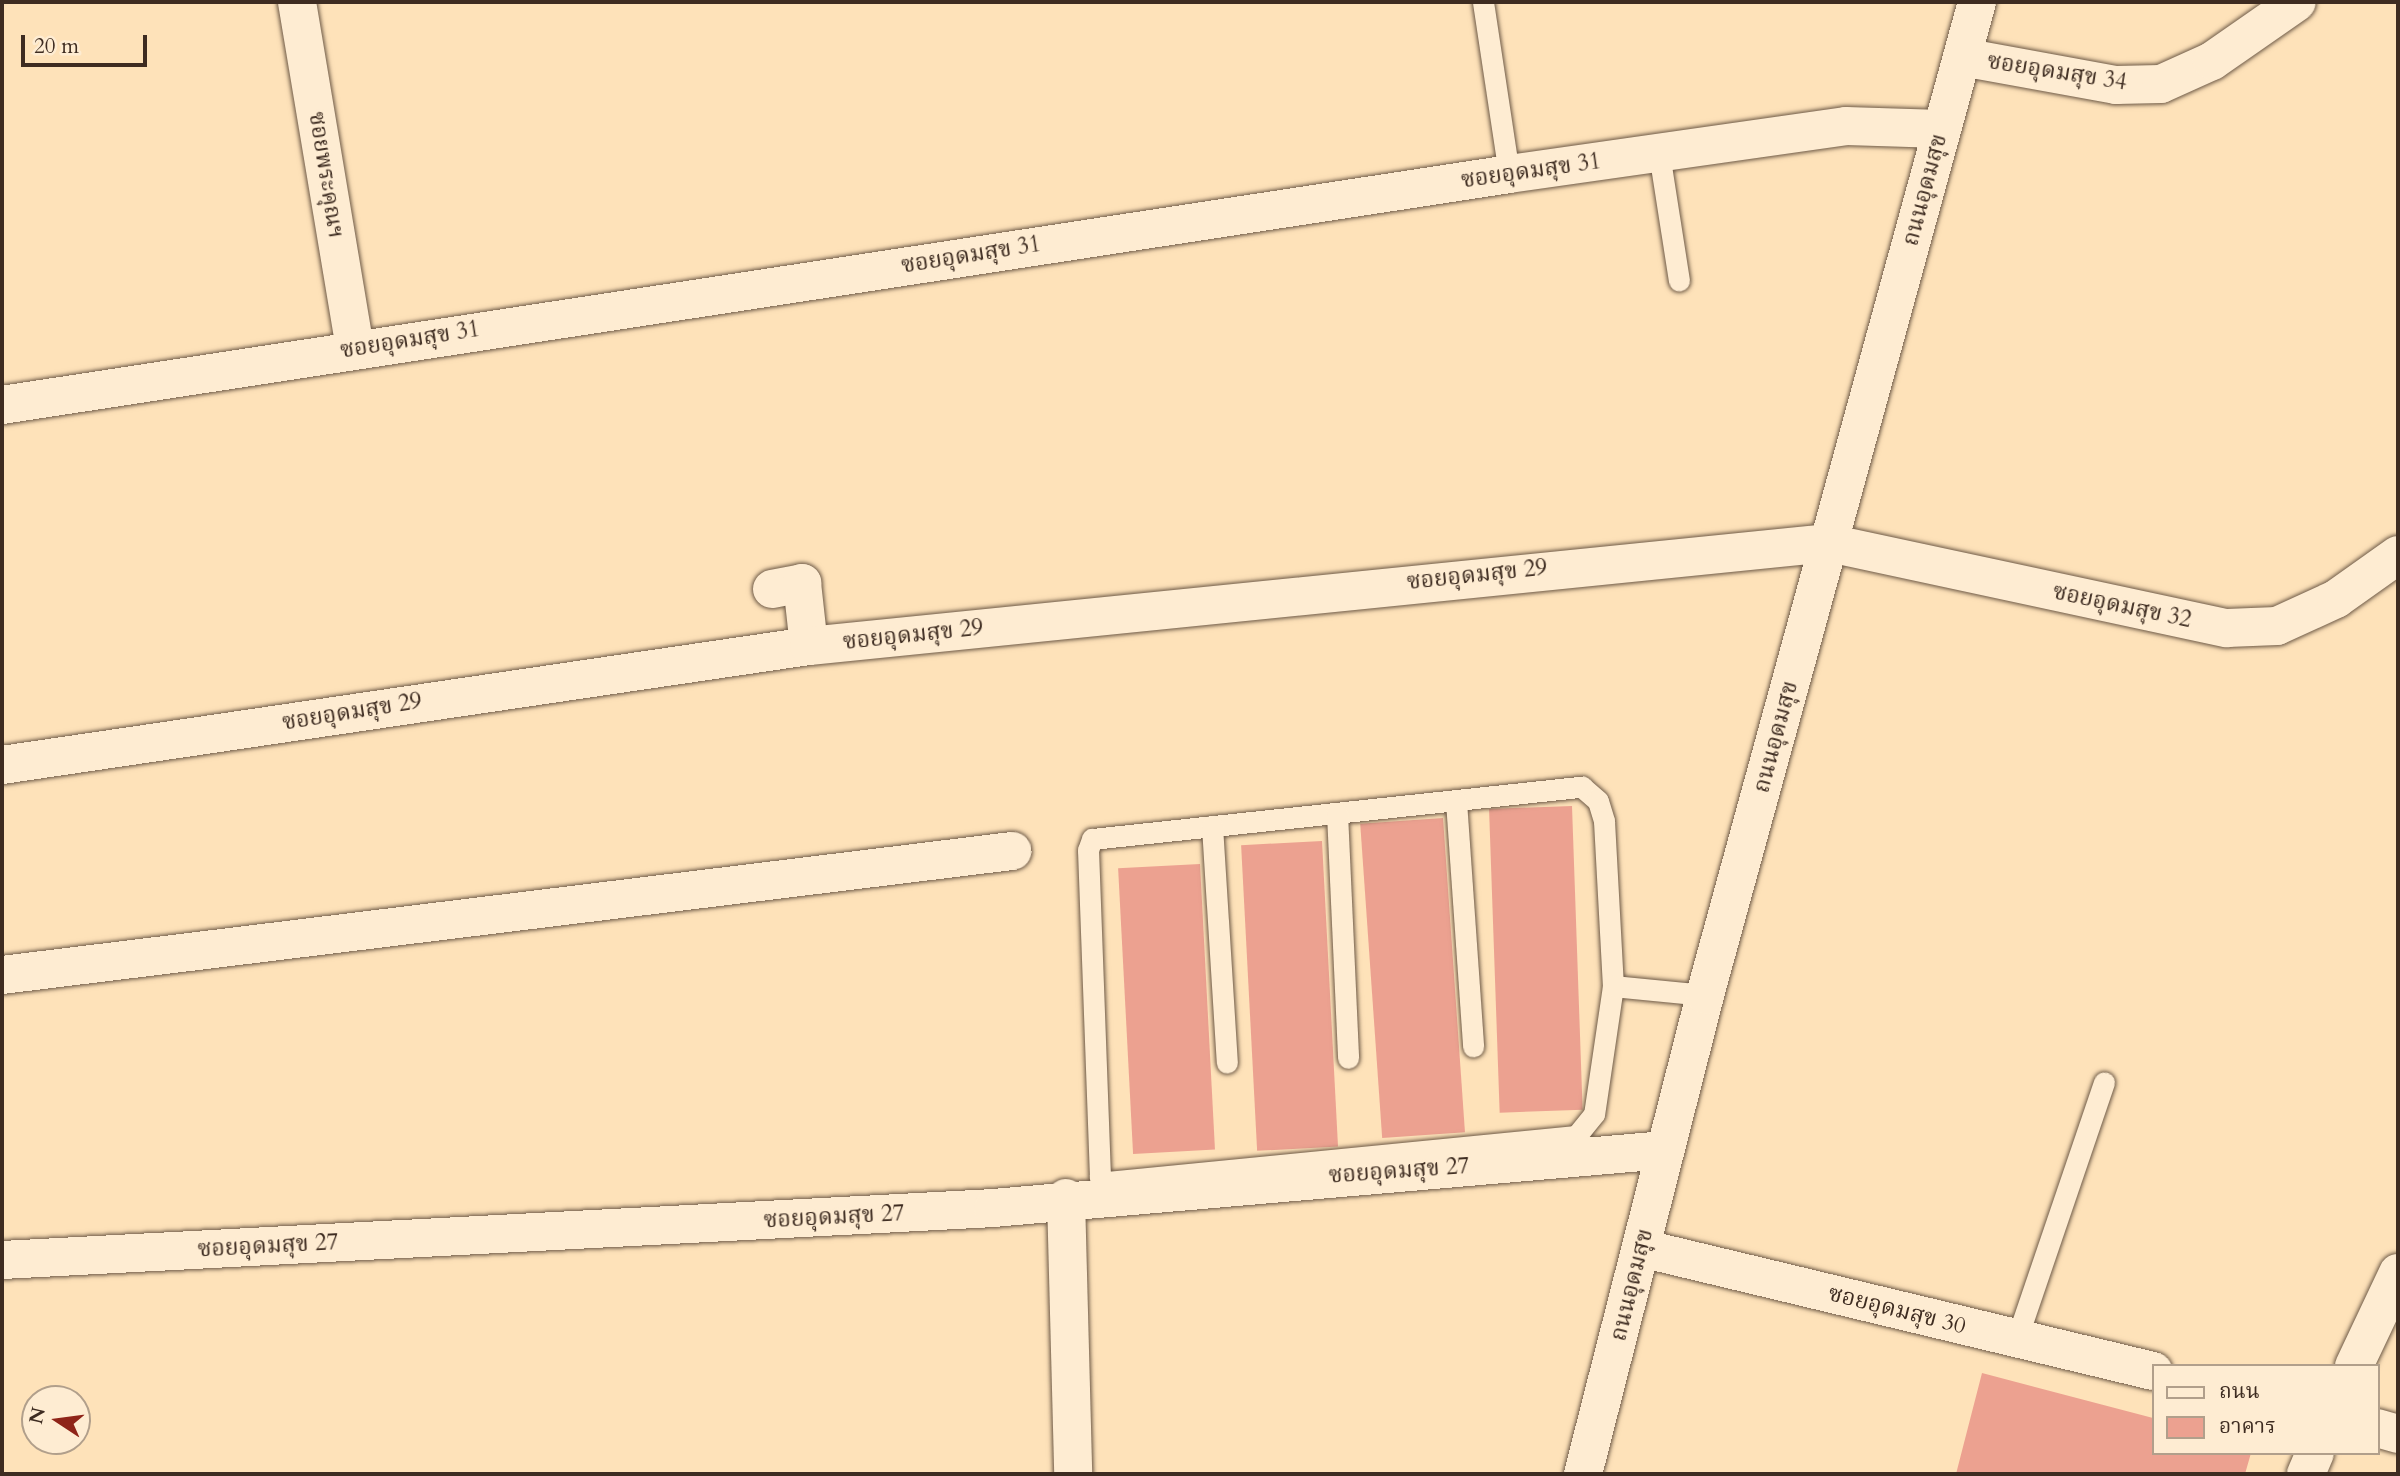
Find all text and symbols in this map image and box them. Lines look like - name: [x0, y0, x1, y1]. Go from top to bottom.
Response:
- scale bar: [24, 21, 150, 65]
- text: 20 m: [34, 32, 79, 61]
- street label: ซอยอุดมสุข 34: [1985, 47, 2129, 97]
- street label: ซอยพระคุณฯ: [302, 110, 350, 240]
- street label: ถนนอุดมสุข: [1897, 131, 1953, 249]
- street label: ซอยอุดมสุข 31: [1459, 148, 1603, 194]
- street label: ซอยอุดมสุข 31: [899, 230, 1043, 280]
- street label: ซอยอุดมสุข 31: [338, 315, 482, 365]
- street label: ซอยอุดมสุข 29: [1405, 554, 1549, 596]
- street label: ซอยอุดมสุข 32: [2050, 578, 2194, 634]
- street label: ซอยอุดมสุข 29: [841, 614, 985, 656]
- street label: ถนนอุดมสุข: [1748, 678, 1804, 796]
- street label: ซอยอุดมสุข 29: [280, 687, 424, 737]
- street label: ซอยอุดมสุข 27: [1328, 1152, 1470, 1190]
- street label: ซอยอุดมสุข 27: [763, 1200, 905, 1234]
- street label: ถนนอุดมสุข: [1605, 1226, 1659, 1344]
- street label: ซอยอุดมสุข 27: [197, 1229, 339, 1263]
- street label: ซอยอุดมสุข 30: [1825, 1280, 1969, 1340]
- legend: [2152, 1364, 2379, 1455]
- text: ถนน: [2219, 1377, 2260, 1406]
- north arrow: [21, 1385, 91, 1455]
- text: N: [23, 1405, 52, 1427]
- text: อาคาร: [2219, 1412, 2276, 1441]

